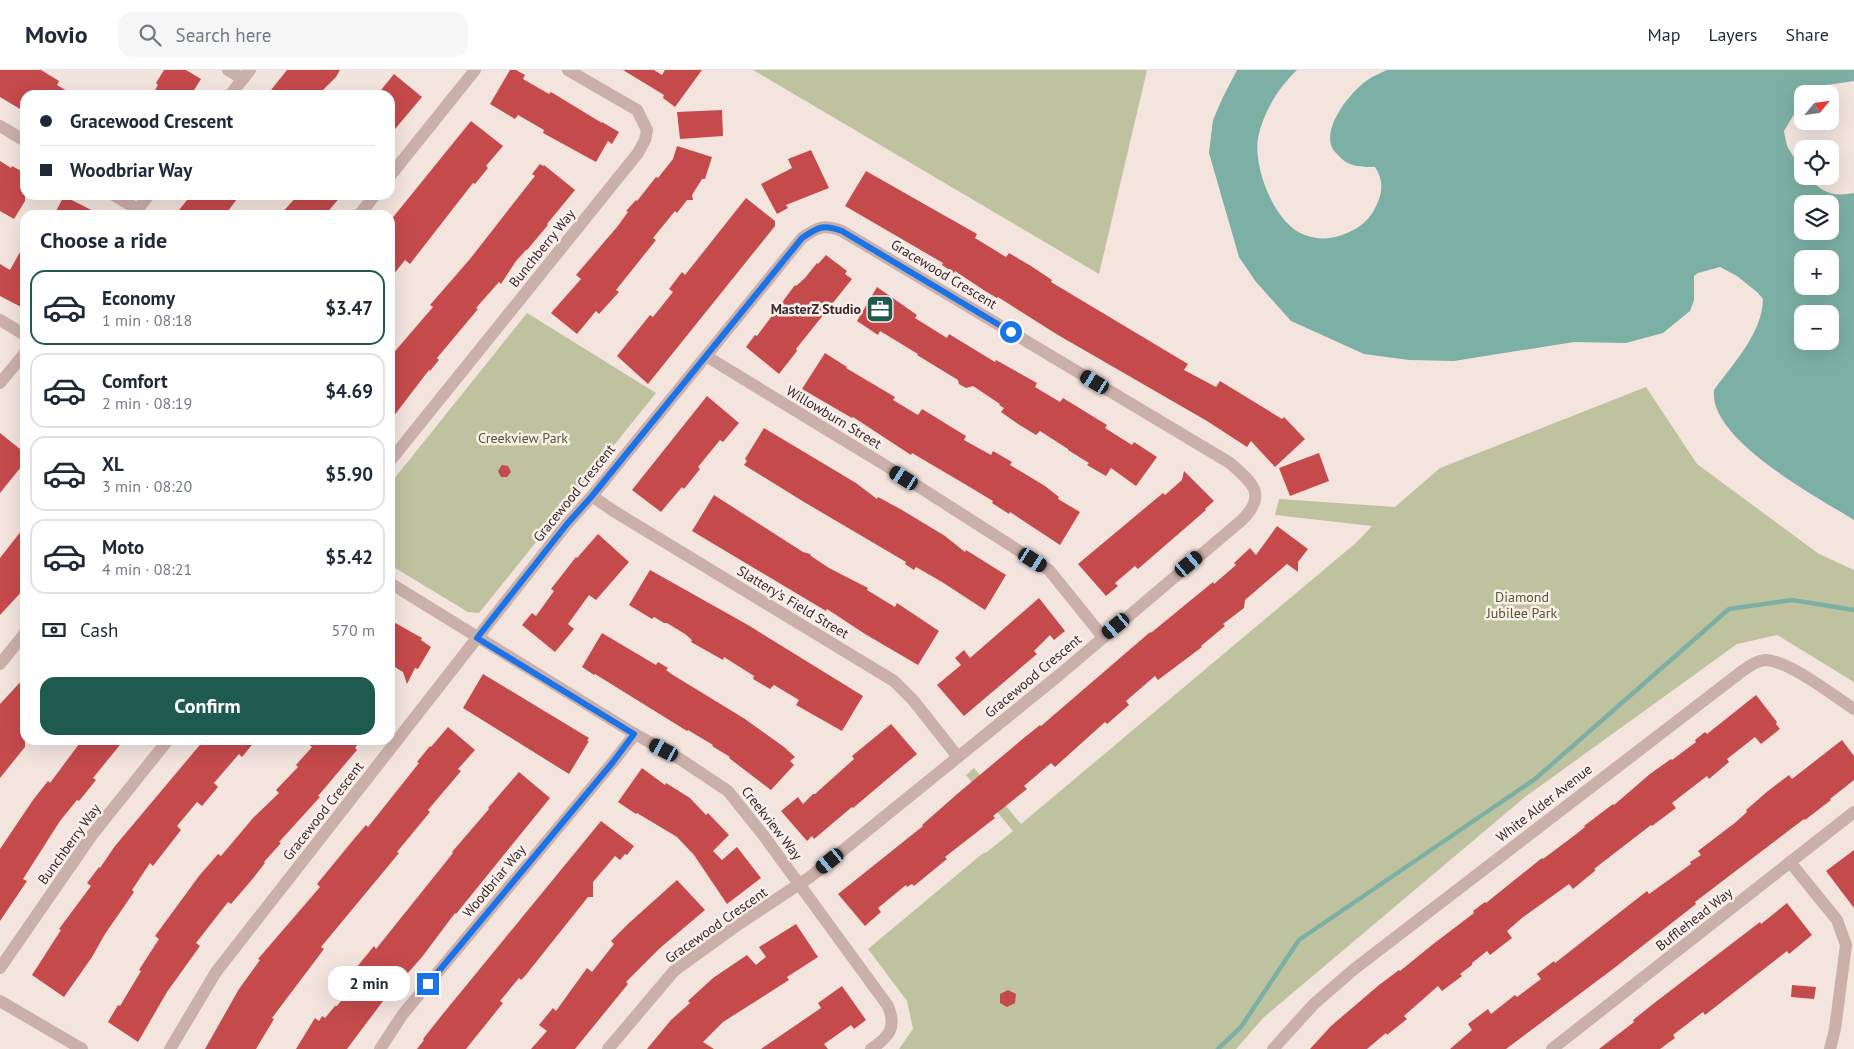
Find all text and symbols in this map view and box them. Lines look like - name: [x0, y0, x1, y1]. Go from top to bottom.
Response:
- search box: [118, 12, 468, 57]
- text: Movio: [25, 19, 88, 50]
- icon: search: [136, 21, 164, 49]
- text: Search here: [176, 23, 271, 47]
- text: Map: [1648, 23, 1680, 46]
- text: Layers: [1708, 23, 1757, 46]
- text: Share: [1785, 23, 1829, 46]
- north arrow: [1794, 85, 1839, 130]
- map controls: [1794, 85, 1839, 350]
- text: Gracewood Crescent: [70, 109, 233, 133]
- button: locate: [1794, 140, 1839, 185]
- text: Woodbriar Way: [70, 158, 192, 182]
- button: layers: [1794, 195, 1839, 240]
- street label: Bunchberry Way: [505, 205, 579, 291]
- text: Choose a ride: [40, 226, 167, 254]
- street label: Gracewood Crescent: [888, 235, 1001, 313]
- button: +: [1794, 250, 1839, 295]
- icon: car: [42, 285, 87, 330]
- text: Economy: [102, 286, 175, 310]
- office icon: MasterZ Studio: [865, 294, 895, 324]
- text: $3.47: [325, 296, 373, 320]
- place label: MasterZ Studio: [771, 300, 861, 318]
- button: −: [1794, 305, 1839, 350]
- text: 1 min · 08:18: [102, 310, 192, 330]
- route start: [1000, 321, 1022, 343]
- icon: car: [42, 368, 87, 413]
- car: [1078, 368, 1111, 396]
- text: Comfort: [102, 369, 168, 393]
- text: $4.69: [325, 379, 373, 403]
- street label: Willowburn Street: [783, 381, 885, 453]
- text: 2 min · 08:19: [102, 393, 192, 413]
- park label: Creekview Park: [478, 429, 568, 447]
- street label: Gracewood Crescent: [529, 440, 619, 546]
- icon: car: [42, 451, 87, 496]
- text: XL: [102, 452, 124, 476]
- text: $5.90: [325, 462, 373, 486]
- car: [887, 464, 920, 492]
- text: 3 min · 08:20: [102, 476, 192, 496]
- icon: car: [42, 534, 87, 579]
- text: Moto: [102, 535, 144, 559]
- text: $5.42: [325, 545, 373, 569]
- car: [1016, 546, 1049, 574]
- car: [1172, 549, 1205, 579]
- text: 4 min · 08:21: [102, 559, 192, 579]
- street label: Slattery's Field Street: [734, 562, 852, 643]
- park label: Diamond Jubilee Park: [1486, 588, 1558, 622]
- car: [1099, 611, 1132, 641]
- icon: cash: [40, 616, 68, 644]
- text: Cash: [80, 618, 118, 642]
- text: 570 m: [332, 620, 375, 640]
- street label: Gracewood Crescent: [981, 630, 1085, 722]
- button: Confirm: [40, 677, 375, 735]
- car: [647, 736, 680, 764]
- street label: Gracewood Crescent: [279, 758, 367, 864]
- street label: White Alder Avenue: [1492, 760, 1596, 846]
- street label: Creekview Way: [738, 783, 807, 864]
- street label: Bunchberry Way: [34, 800, 105, 888]
- street label: Woodbriar Way: [458, 841, 530, 921]
- car: [813, 846, 846, 876]
- street label: Gracewood Crescent: [661, 883, 771, 967]
- street label: Bufflehead Way: [1652, 883, 1736, 955]
- callout: 2 min: [328, 966, 410, 1002]
- text: 2 min: [349, 973, 389, 993]
- route end: [417, 973, 439, 995]

